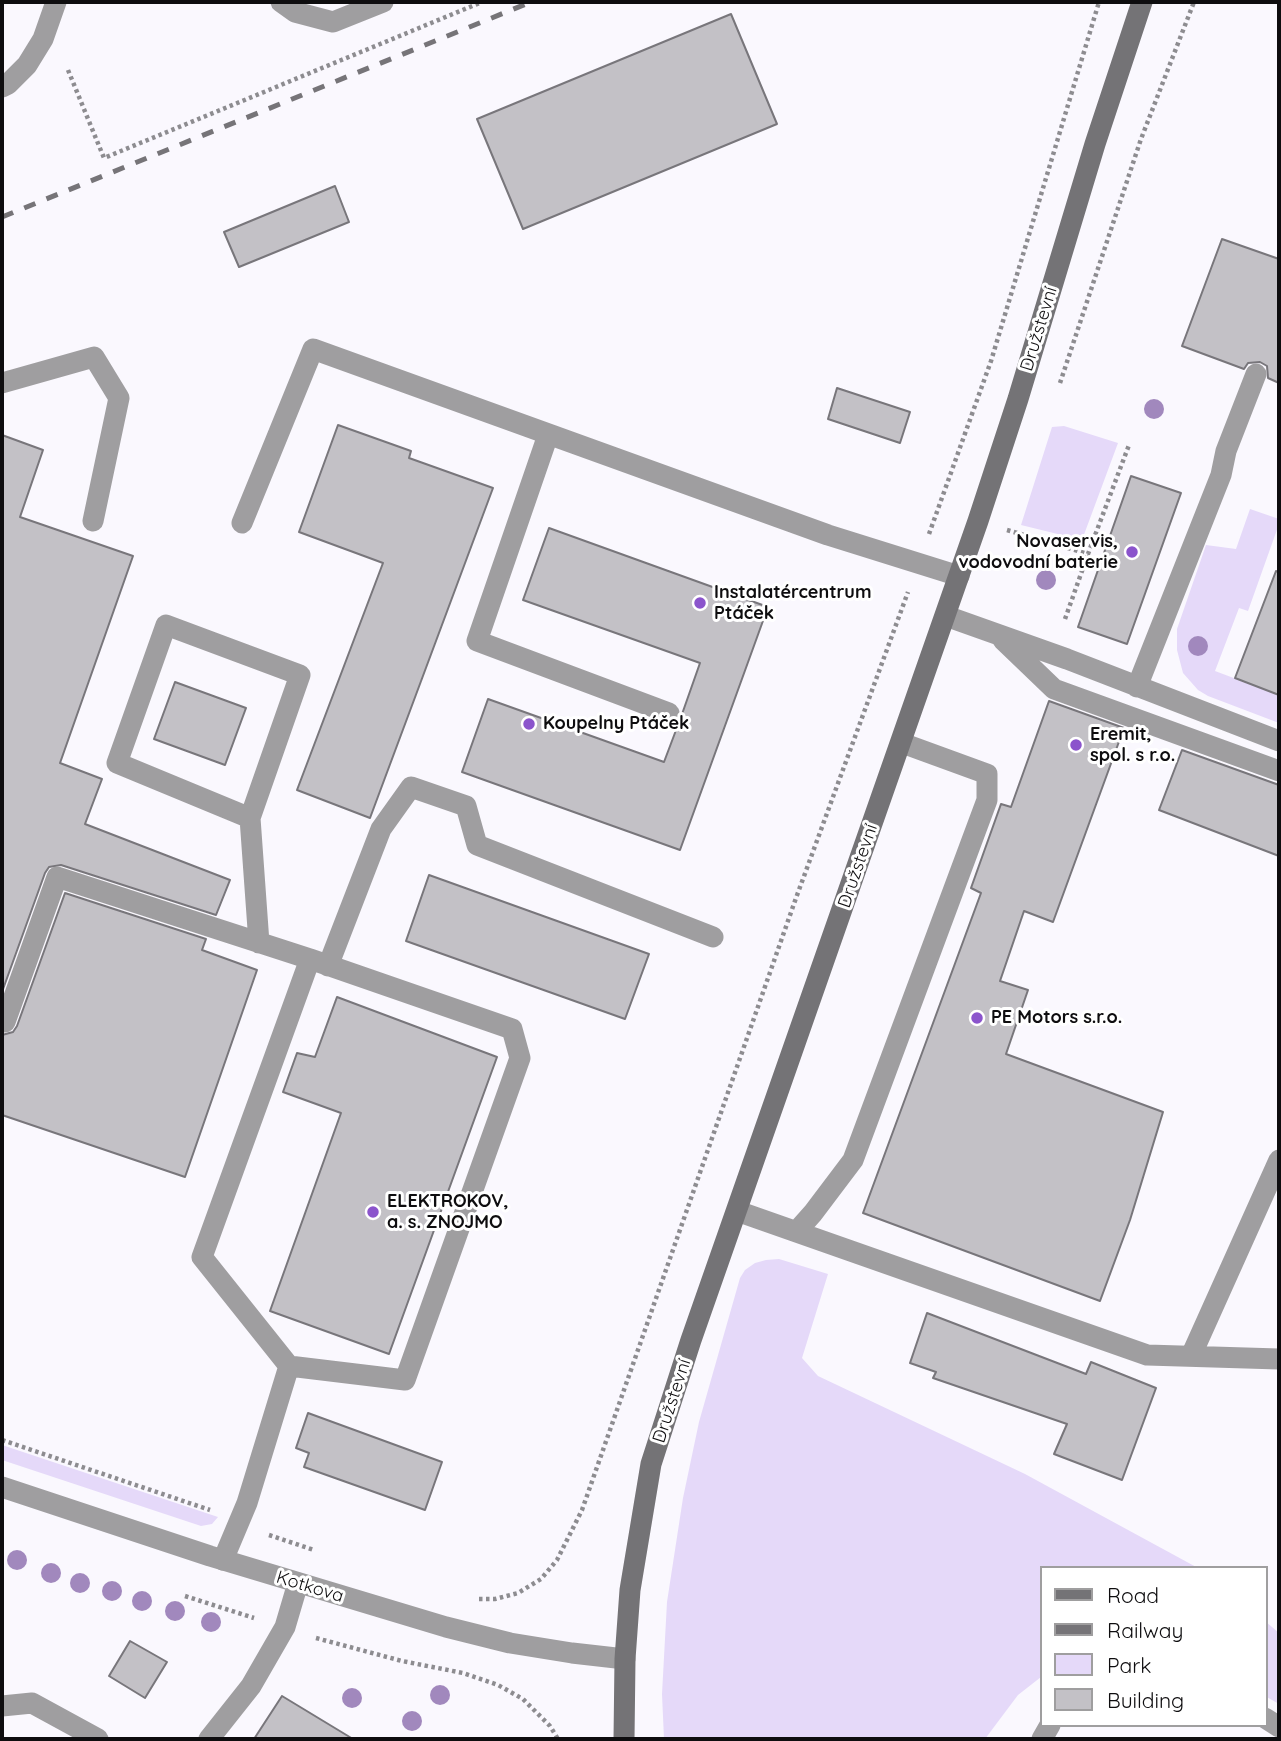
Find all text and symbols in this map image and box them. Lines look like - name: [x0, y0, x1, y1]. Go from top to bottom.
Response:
- street label: Družstevní: [1016, 284, 1062, 374]
- place label: Novaservis, vodovodní baterie: [959, 531, 1118, 574]
- marker: Novaservis, vodovodní baterie: [1124, 544, 1140, 560]
- place label: Instalatércentrum Ptáček: [714, 582, 872, 624]
- marker: Instalatércentrum Ptáček: [692, 595, 708, 611]
- place label: Koupelny Ptáček: [543, 713, 689, 735]
- marker: Koupelny Ptáček: [521, 716, 537, 732]
- place label: Eremit, spol. s r.o.: [1090, 724, 1175, 766]
- marker: Eremit, spol. s r.o.: [1068, 737, 1084, 753]
- street label: Družstevní: [834, 821, 882, 911]
- place label: PE Motors s.r.o.: [991, 1007, 1122, 1029]
- marker: PE Motors s.r.o.: [969, 1010, 985, 1026]
- place label: ELEKTROKOV, a. s. ZNOJMO: [387, 1191, 508, 1234]
- marker: ELEKTROKOV, a. s. ZNOJMO: [365, 1204, 381, 1220]
- street label: Družstevní: [648, 1356, 696, 1446]
- legend: [1040, 1566, 1267, 1727]
- street label: Kotkova: [274, 1567, 346, 1607]
- text: Road: [1107, 1582, 1159, 1608]
- text: Railway: [1107, 1617, 1183, 1643]
- text: Park: [1107, 1652, 1151, 1678]
- text: Building: [1107, 1687, 1184, 1713]

